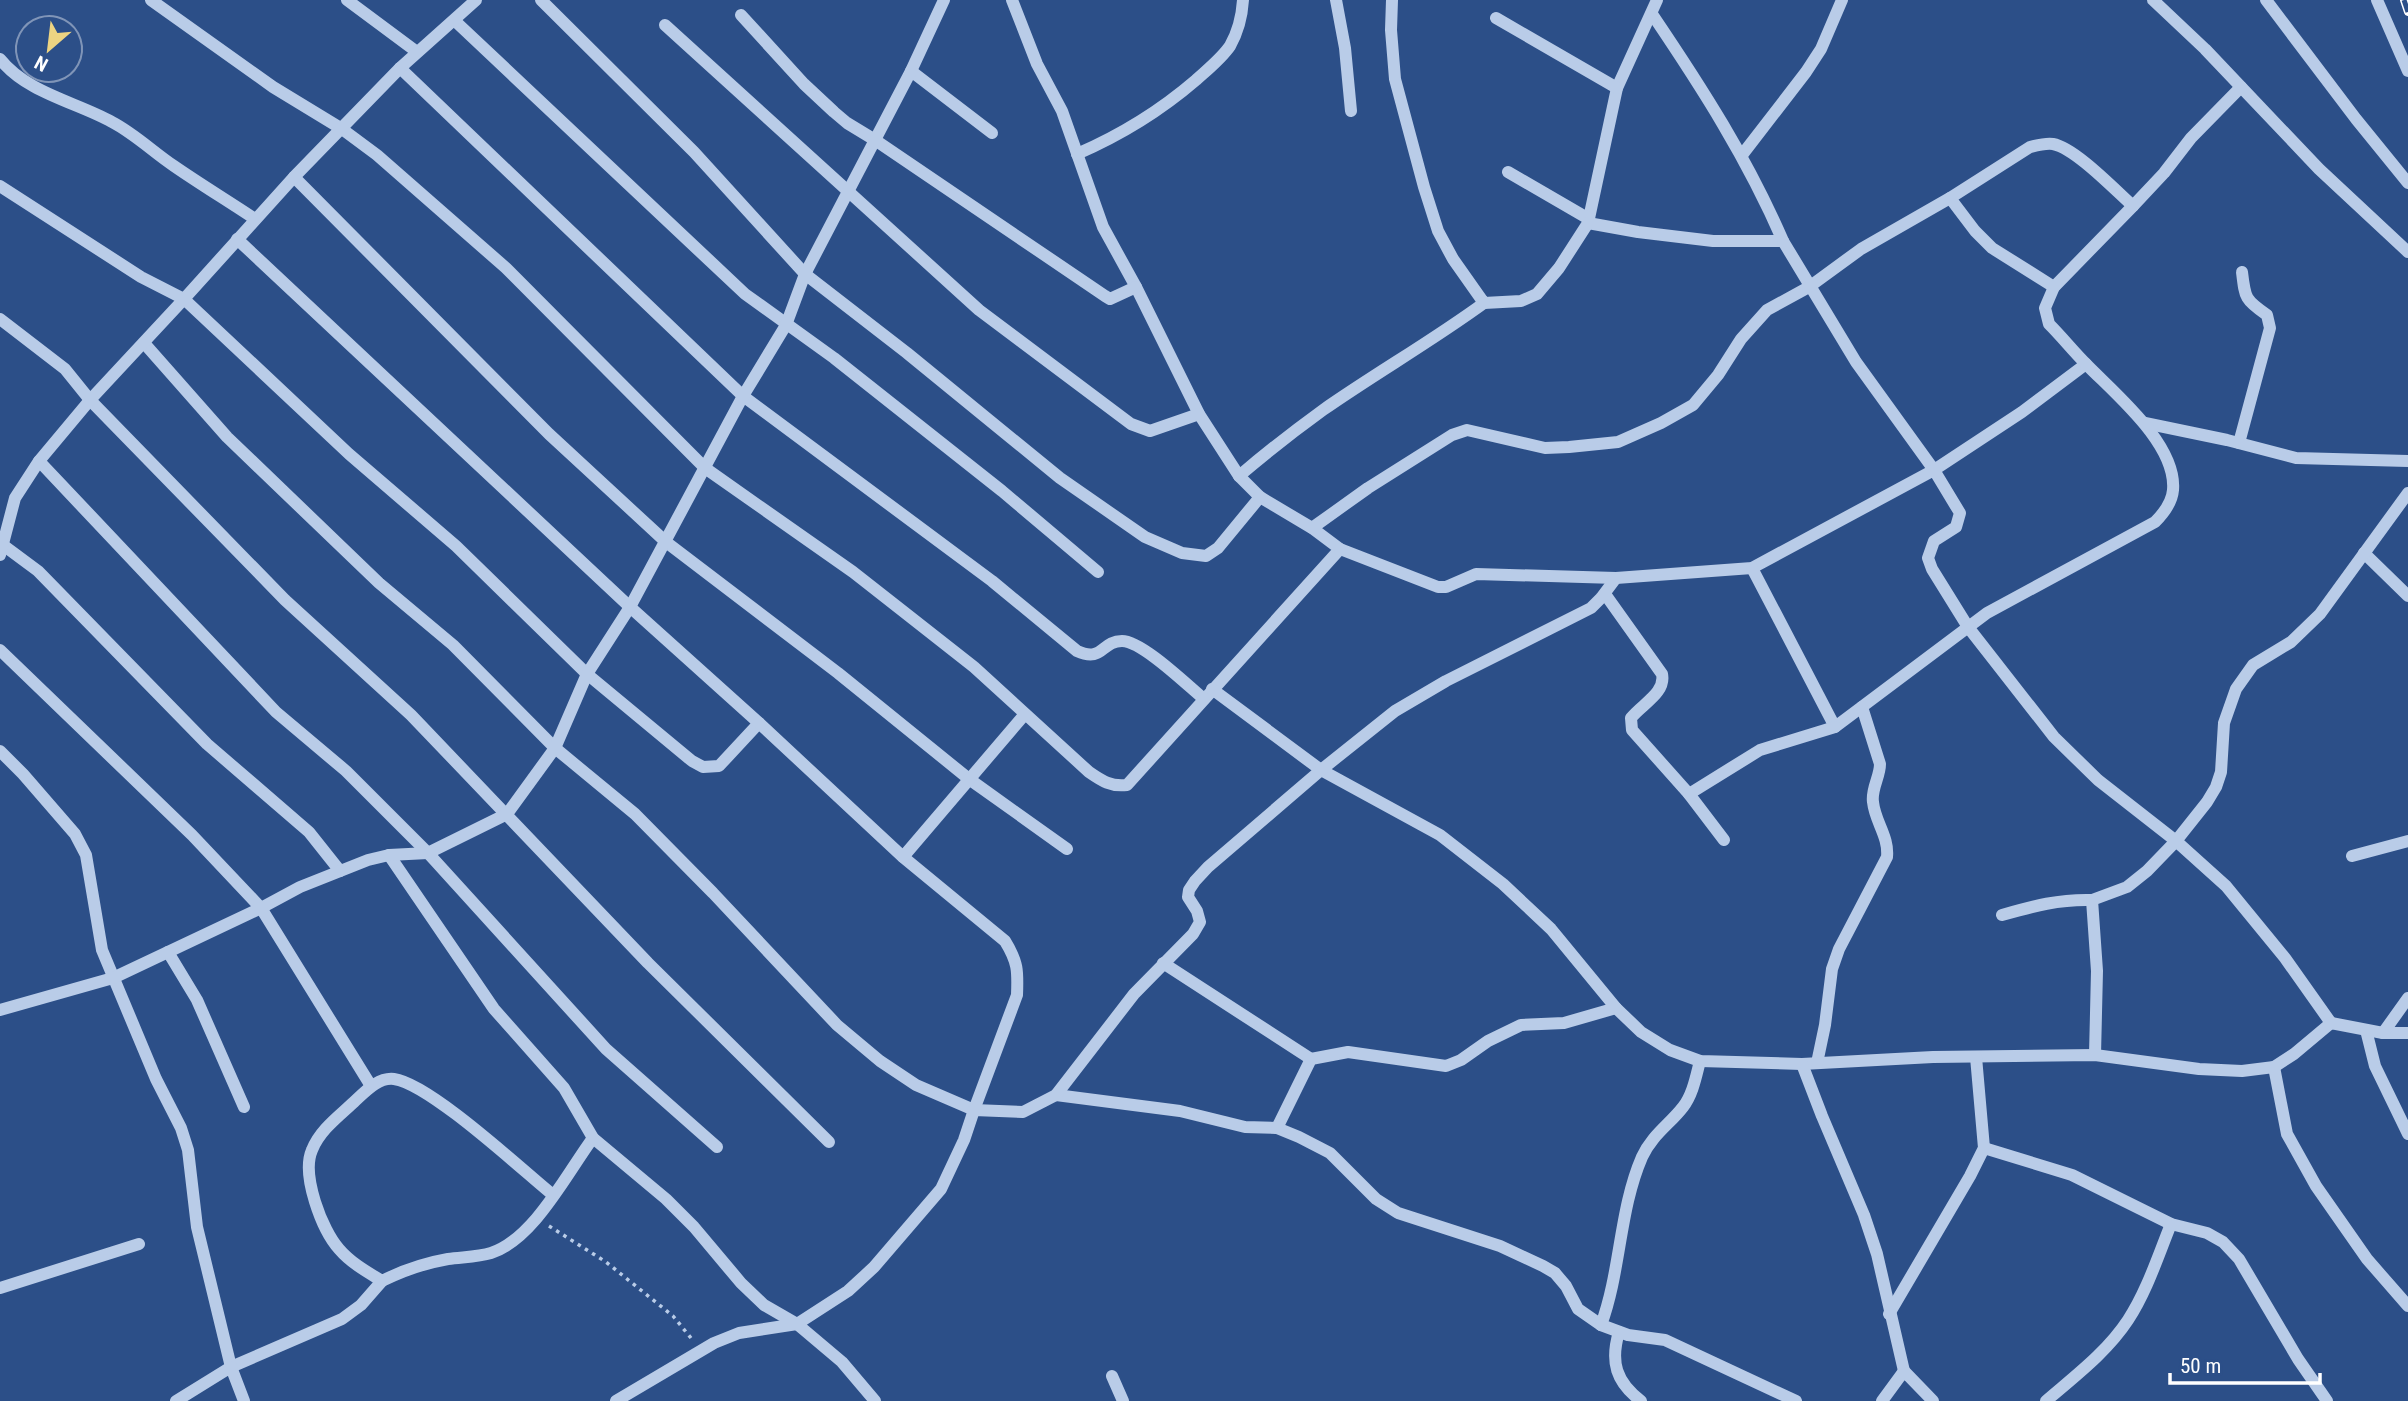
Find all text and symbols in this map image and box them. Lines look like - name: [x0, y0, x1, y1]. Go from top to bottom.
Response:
- north arrow: [14, 14, 84, 84]
- text: N: [31, 51, 52, 76]
- scale bar: [2170, 1342, 2320, 1386]
- text: 50 m: [2180, 1354, 2221, 1378]

